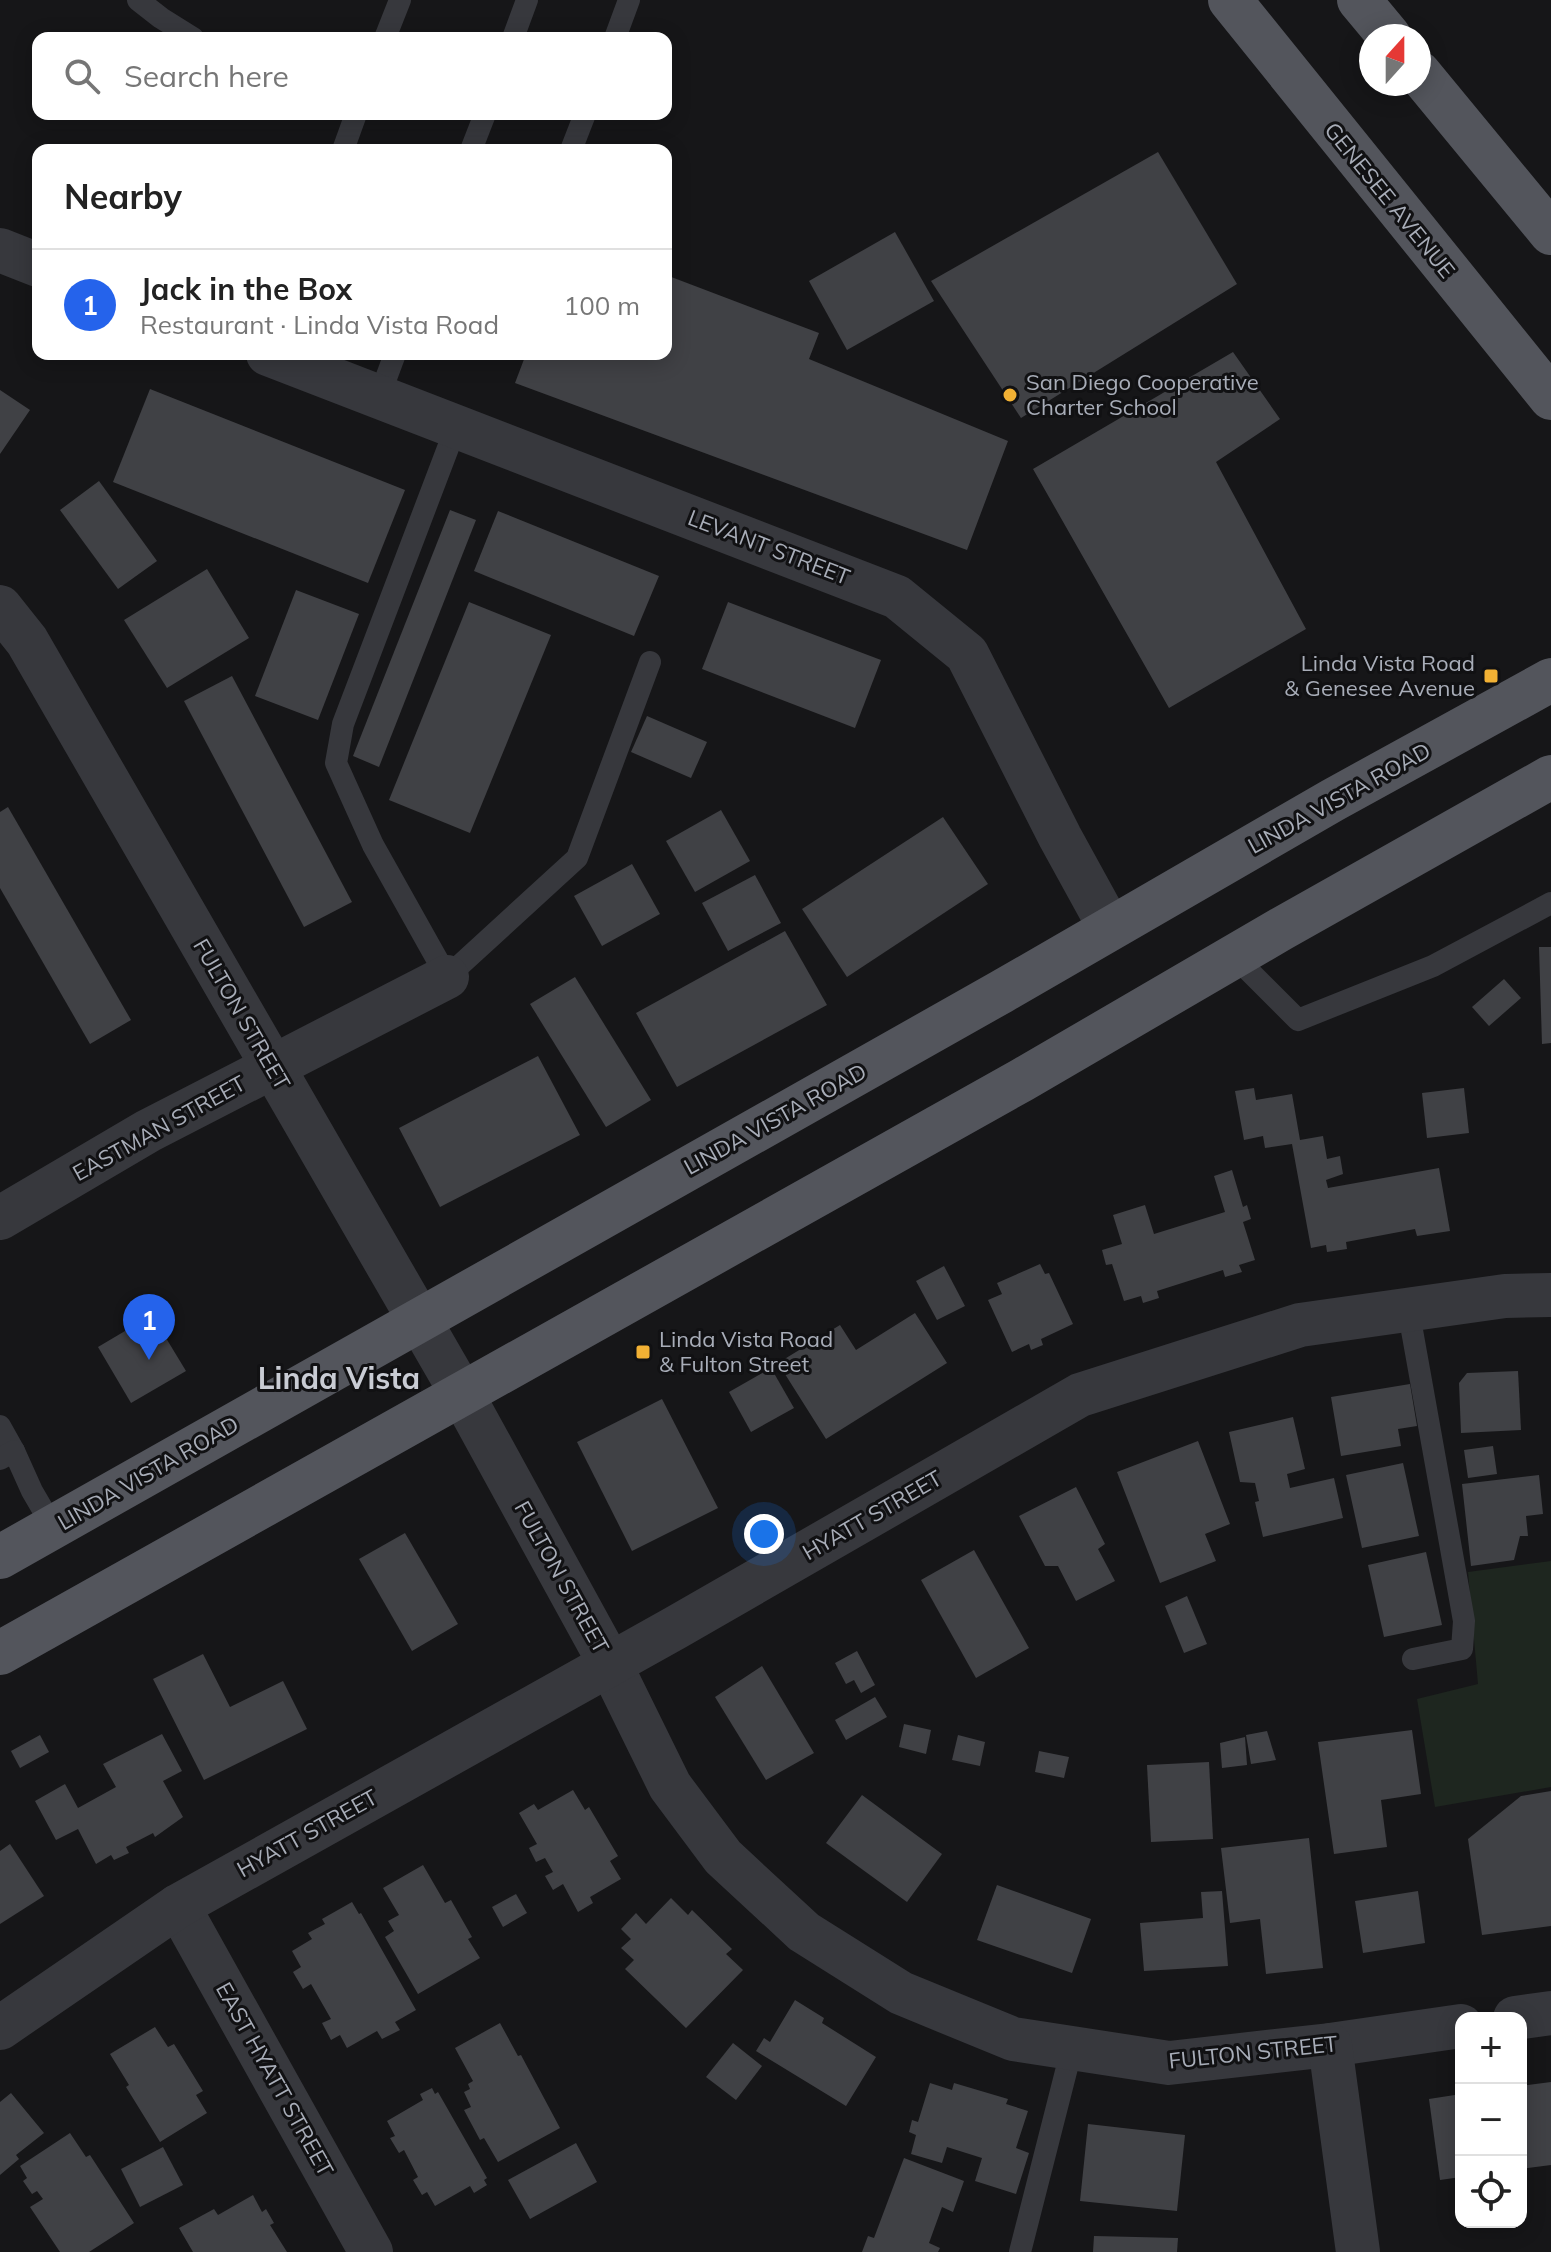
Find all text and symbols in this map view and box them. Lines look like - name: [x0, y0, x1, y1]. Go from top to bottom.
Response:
- north arrow: [1359, 24, 1431, 96]
- search box: [32, 32, 672, 120]
- icon: search: [60, 54, 104, 98]
- text: Search here: [124, 57, 289, 95]
- street label: GENESEE AVENUE: [1319, 117, 1461, 283]
- text: Nearby: [64, 175, 182, 218]
- text: Jack in the Box: [140, 270, 352, 308]
- text: 1: [82, 289, 98, 322]
- text: 100 m: [564, 289, 640, 322]
- text: Restaurant · Linda Vista Road: [140, 308, 499, 341]
- place label: San Diego Cooperative Charter School: [1026, 368, 1259, 421]
- marker: San Diego Cooperative Charter School: [1001, 386, 1019, 404]
- street label: LEVANT STREET: [684, 503, 854, 591]
- place label: Linda Vista Road & Genesee Avenue: [1284, 649, 1475, 702]
- marker: Linda Vista Road & Genesee Avenue: [1482, 667, 1500, 685]
- street label: LINDA VISTA ROAD: [1243, 736, 1435, 860]
- street label: FULTON STREET: [187, 933, 297, 1095]
- street label: LINDA VISTA ROAD: [679, 1057, 871, 1181]
- street label: EASTMAN STREET: [68, 1069, 250, 1187]
- pin: 1: [123, 1294, 175, 1360]
- place label: Linda Vista Road & Fulton Street: [659, 1325, 833, 1378]
- marker: Linda Vista Road & Fulton Street: [634, 1343, 652, 1361]
- district label: Linda Vista: [258, 1359, 420, 1397]
- street label: LINDA VISTA ROAD: [52, 1410, 244, 1536]
- street label: HYATT STREET: [797, 1464, 947, 1566]
- street label: FULTON STREET: [509, 1496, 615, 1658]
- your location: [744, 1514, 784, 1554]
- street label: HYATT STREET: [232, 1783, 382, 1883]
- street label: EAST HYATT STREET: [210, 1977, 340, 2181]
- map controls: [1455, 2012, 1527, 2228]
- button: +: [1455, 2012, 1527, 2084]
- street label: FULTON STREET: [1167, 2029, 1339, 2075]
- button: −: [1455, 2084, 1527, 2156]
- button: locate: [1455, 2156, 1527, 2228]

